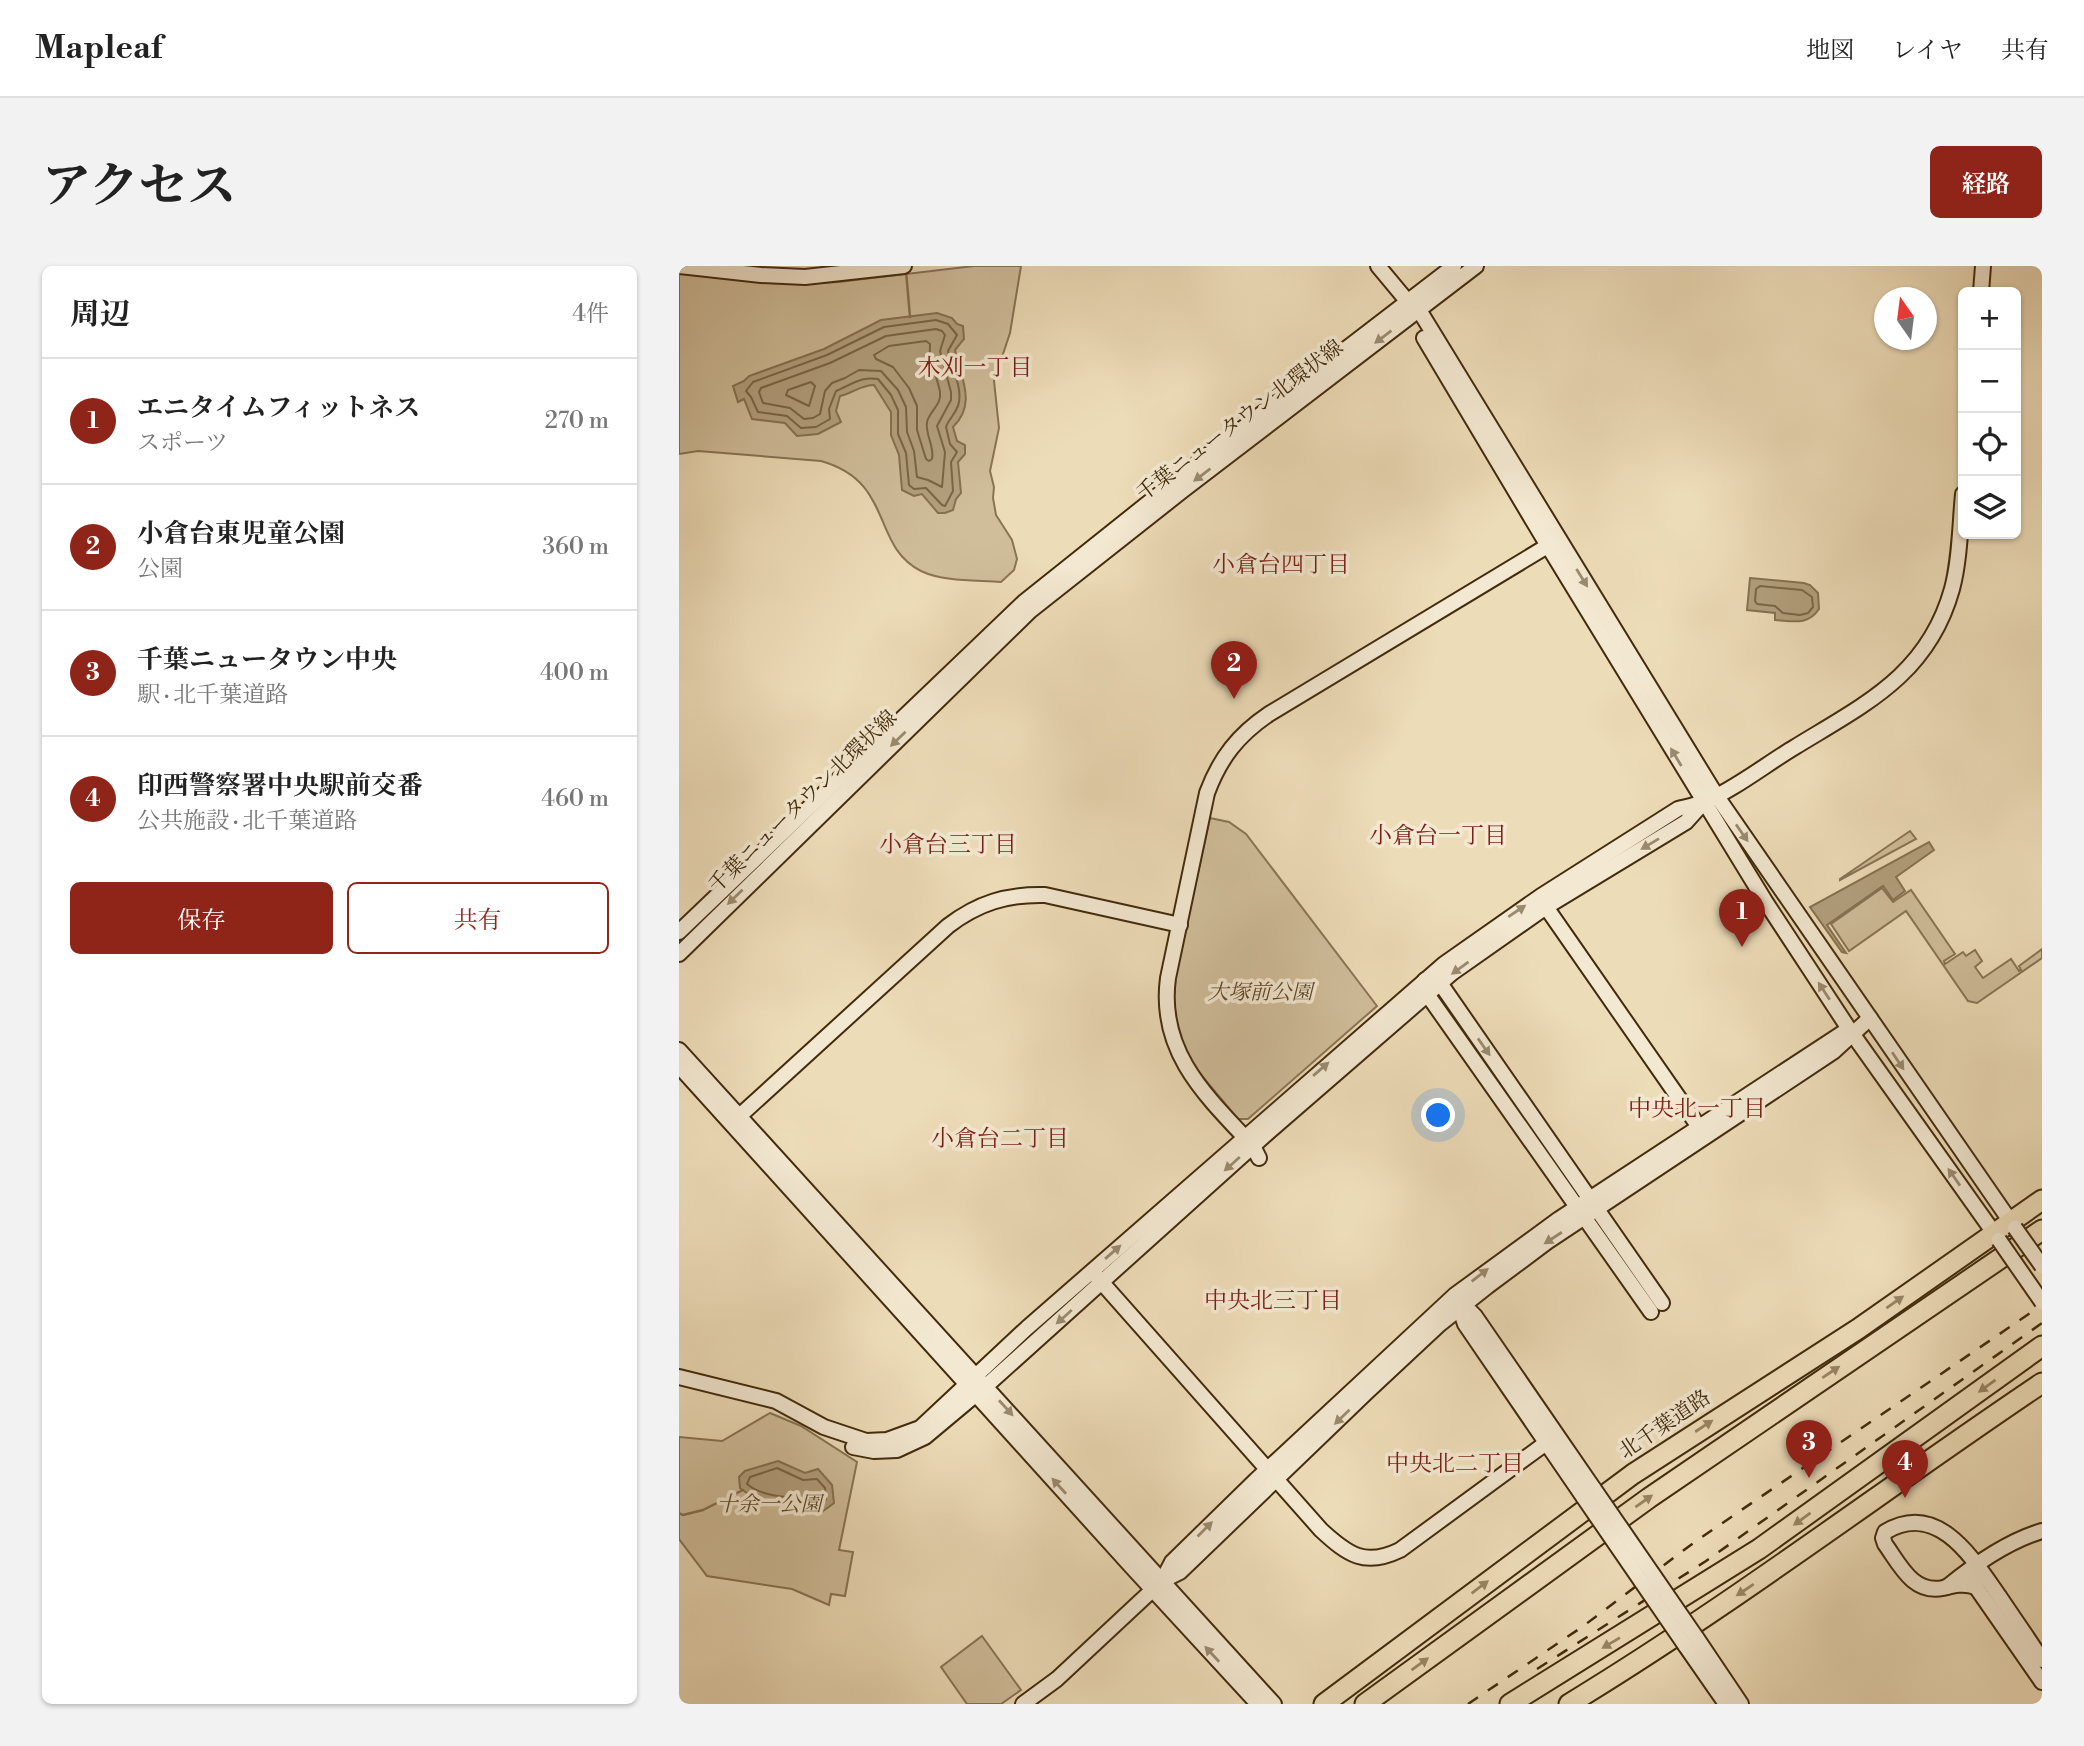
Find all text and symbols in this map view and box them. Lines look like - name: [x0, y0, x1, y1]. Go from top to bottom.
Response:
- text: Mapleaf: [35, 28, 162, 69]
- text: 地図: [1806, 36, 1854, 66]
- text: レイヤ: [1892, 36, 1963, 66]
- text: 共有: [2001, 36, 2049, 66]
- button: 経路: [1930, 146, 2042, 218]
- text: アクセス: [42, 157, 237, 218]
- north arrow: [1874, 287, 1937, 350]
- map controls: [1958, 287, 2021, 539]
- button: +: [1958, 287, 2021, 350]
- text: 周辺: [70, 296, 130, 334]
- text: 4件: [572, 300, 609, 328]
- one-way arrow: [1375, 330, 1393, 345]
- street label: 千葉ニュータウン北環状線: [1132, 335, 1348, 507]
- button: −: [1958, 350, 2021, 413]
- district label: 木刈一丁目: [918, 354, 1033, 382]
- text: エニタイムフィットネス: [137, 392, 420, 424]
- text: 1: [87, 407, 99, 435]
- text: 270 m: [545, 407, 609, 435]
- button: locate: [1958, 413, 2021, 476]
- text: スポーツ: [137, 429, 228, 457]
- one-way arrow: [1194, 468, 1212, 483]
- button: layers: [1958, 476, 2021, 539]
- text: 小倉台東児童公園: [137, 518, 345, 550]
- text: 2: [86, 533, 100, 561]
- text: 360 m: [542, 533, 609, 561]
- district label: 小倉台四丁目: [1212, 551, 1350, 579]
- text: 公園: [137, 555, 183, 583]
- one-way arrow: [1576, 568, 1588, 587]
- pin: 2: [1211, 641, 1257, 699]
- text: 千葉ニュータウン中央: [137, 644, 397, 676]
- text: 3: [86, 659, 100, 687]
- text: 400 m: [540, 659, 609, 687]
- text: 駅 · 北千葉道路: [137, 681, 288, 709]
- street label: 千葉ニュータウン北環状線: [703, 705, 903, 899]
- one-way arrow: [890, 730, 907, 747]
- one-way arrow: [1670, 747, 1683, 766]
- text: 印西警察署中央駅前交番: [137, 770, 423, 802]
- text: 4: [85, 785, 101, 813]
- text: 460 m: [541, 785, 609, 813]
- text: 公共施設 · 北千葉道路: [137, 807, 357, 835]
- district label: 小倉台一丁目: [1369, 822, 1507, 850]
- one-way arrow: [1735, 824, 1749, 842]
- district label: 小倉台三丁目: [879, 831, 1017, 859]
- one-way arrow: [1641, 837, 1660, 850]
- button: 保存: [70, 882, 333, 954]
- button: 共有: [347, 882, 609, 954]
- one-way arrow: [727, 889, 744, 905]
- pin: 1: [1719, 889, 1765, 947]
- one-way arrow: [1508, 905, 1527, 918]
- one-way arrow: [1451, 960, 1469, 974]
- park label: 大塚前公園: [1208, 980, 1315, 1006]
- one-way arrow: [1818, 981, 1831, 1000]
- one-way arrow: [1477, 1038, 1491, 1056]
- one-way arrow: [1892, 1051, 1905, 1070]
- one-way arrow: [1312, 1061, 1330, 1077]
- district label: 中央北一丁目: [1628, 1095, 1766, 1123]
- your location: [1421, 1098, 1455, 1132]
- district label: 小倉台二丁目: [931, 1125, 1069, 1153]
- one-way arrow: [1224, 1156, 1241, 1172]
- one-way arrow: [1947, 1168, 1961, 1186]
- one-way arrow: [1543, 1232, 1563, 1245]
- one-way arrow: [1105, 1245, 1122, 1260]
- one-way arrow: [1471, 1268, 1489, 1283]
- district label: 中央北三丁目: [1204, 1287, 1342, 1315]
- one-way arrow: [1886, 1296, 1904, 1310]
- one-way arrow: [1055, 1309, 1072, 1324]
- one-way arrow: [1822, 1365, 1840, 1379]
- one-way arrow: [1978, 1379, 1996, 1393]
- street label: 北千葉道路: [1614, 1385, 1716, 1465]
- one-way arrow: [997, 1399, 1013, 1416]
- one-way arrow: [1334, 1408, 1351, 1424]
- one-way arrow: [1695, 1420, 1714, 1433]
- pin: 3: [1786, 1420, 1832, 1478]
- pin: 4: [1882, 1440, 1928, 1498]
- district label: 中央北二丁目: [1386, 1450, 1524, 1478]
- one-way arrow: [1051, 1478, 1067, 1495]
- park label: 十余一公園: [717, 1492, 824, 1518]
- one-way arrow: [1635, 1494, 1653, 1508]
- one-way arrow: [1793, 1512, 1811, 1526]
- one-way arrow: [1197, 1521, 1213, 1538]
- one-way arrow: [1471, 1581, 1489, 1595]
- one-way arrow: [1736, 1583, 1754, 1597]
- one-way arrow: [1602, 1636, 1621, 1649]
- one-way arrow: [1204, 1645, 1220, 1663]
- one-way arrow: [1411, 1657, 1429, 1671]

